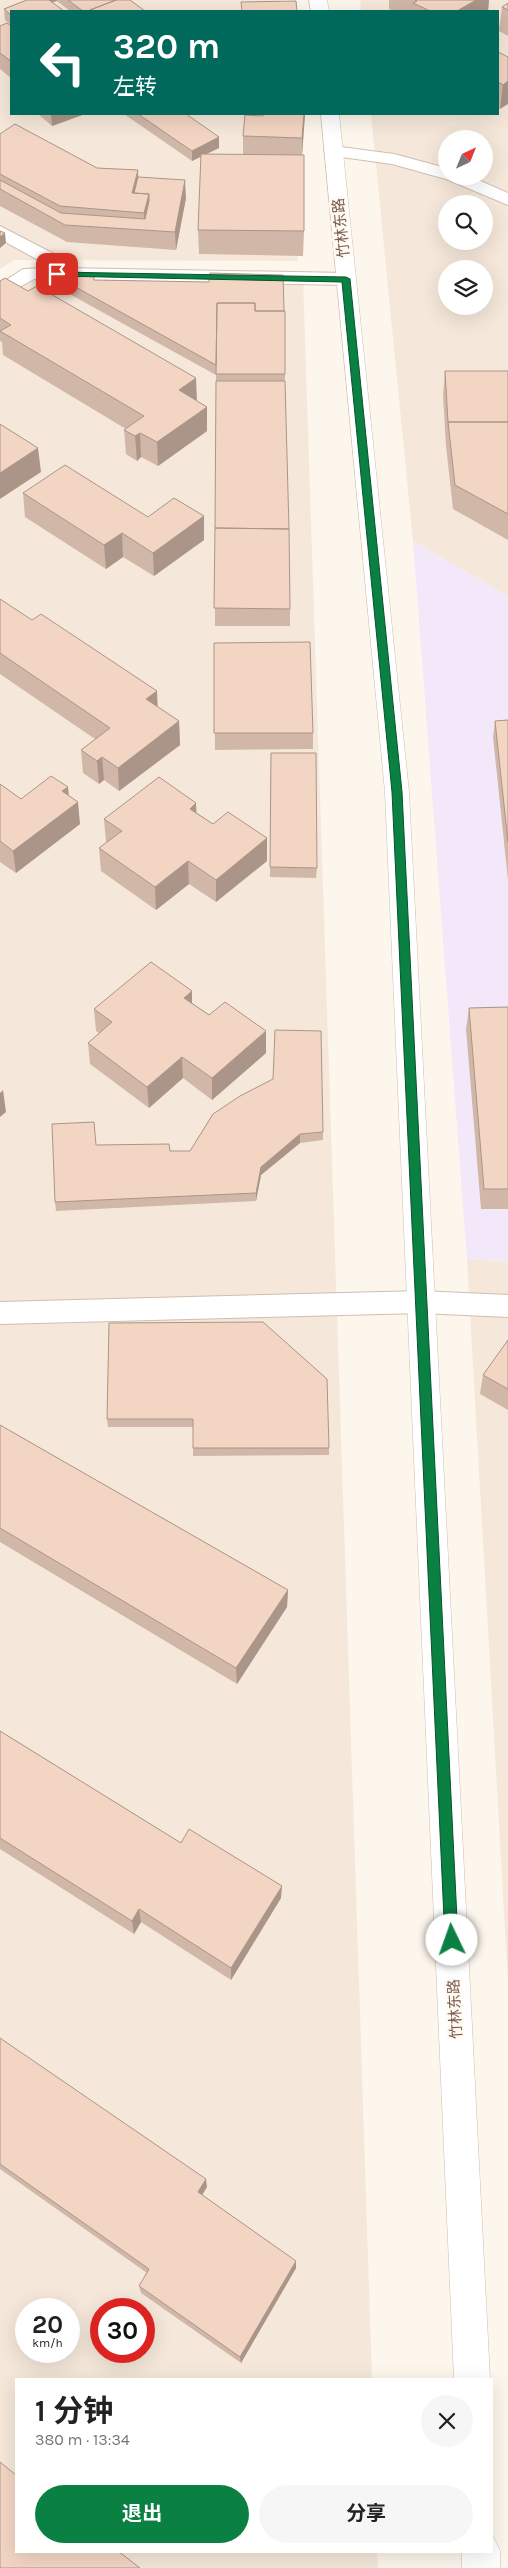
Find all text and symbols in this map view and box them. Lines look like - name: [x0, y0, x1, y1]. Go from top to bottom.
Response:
- text: 320 m: [113, 26, 220, 67]
- icon: left: [30, 30, 95, 95]
- text: 左转: [113, 74, 157, 100]
- north arrow: [438, 130, 492, 185]
- map controls: [438, 130, 493, 315]
- button: search: [438, 195, 493, 250]
- street label: 竹林东路: [329, 197, 353, 259]
- pin: [36, 253, 78, 295]
- icon: arrive: [43, 260, 71, 288]
- button: layers: [438, 260, 493, 315]
- position arrow: [425, 1913, 477, 1965]
- street label: 竹林东路: [444, 1979, 466, 2039]
- speed limit sign: 30: [90, 2298, 155, 2363]
- text: 20: [32, 2310, 63, 2339]
- text: km/h: [32, 2336, 63, 2350]
- text: 1 分钟: [35, 2393, 113, 2429]
- button: close: [421, 2395, 473, 2447]
- text: 380 m · 13:34: [35, 2430, 130, 2449]
- button: 退出: [35, 2485, 249, 2543]
- button: 分享: [259, 2485, 473, 2543]

